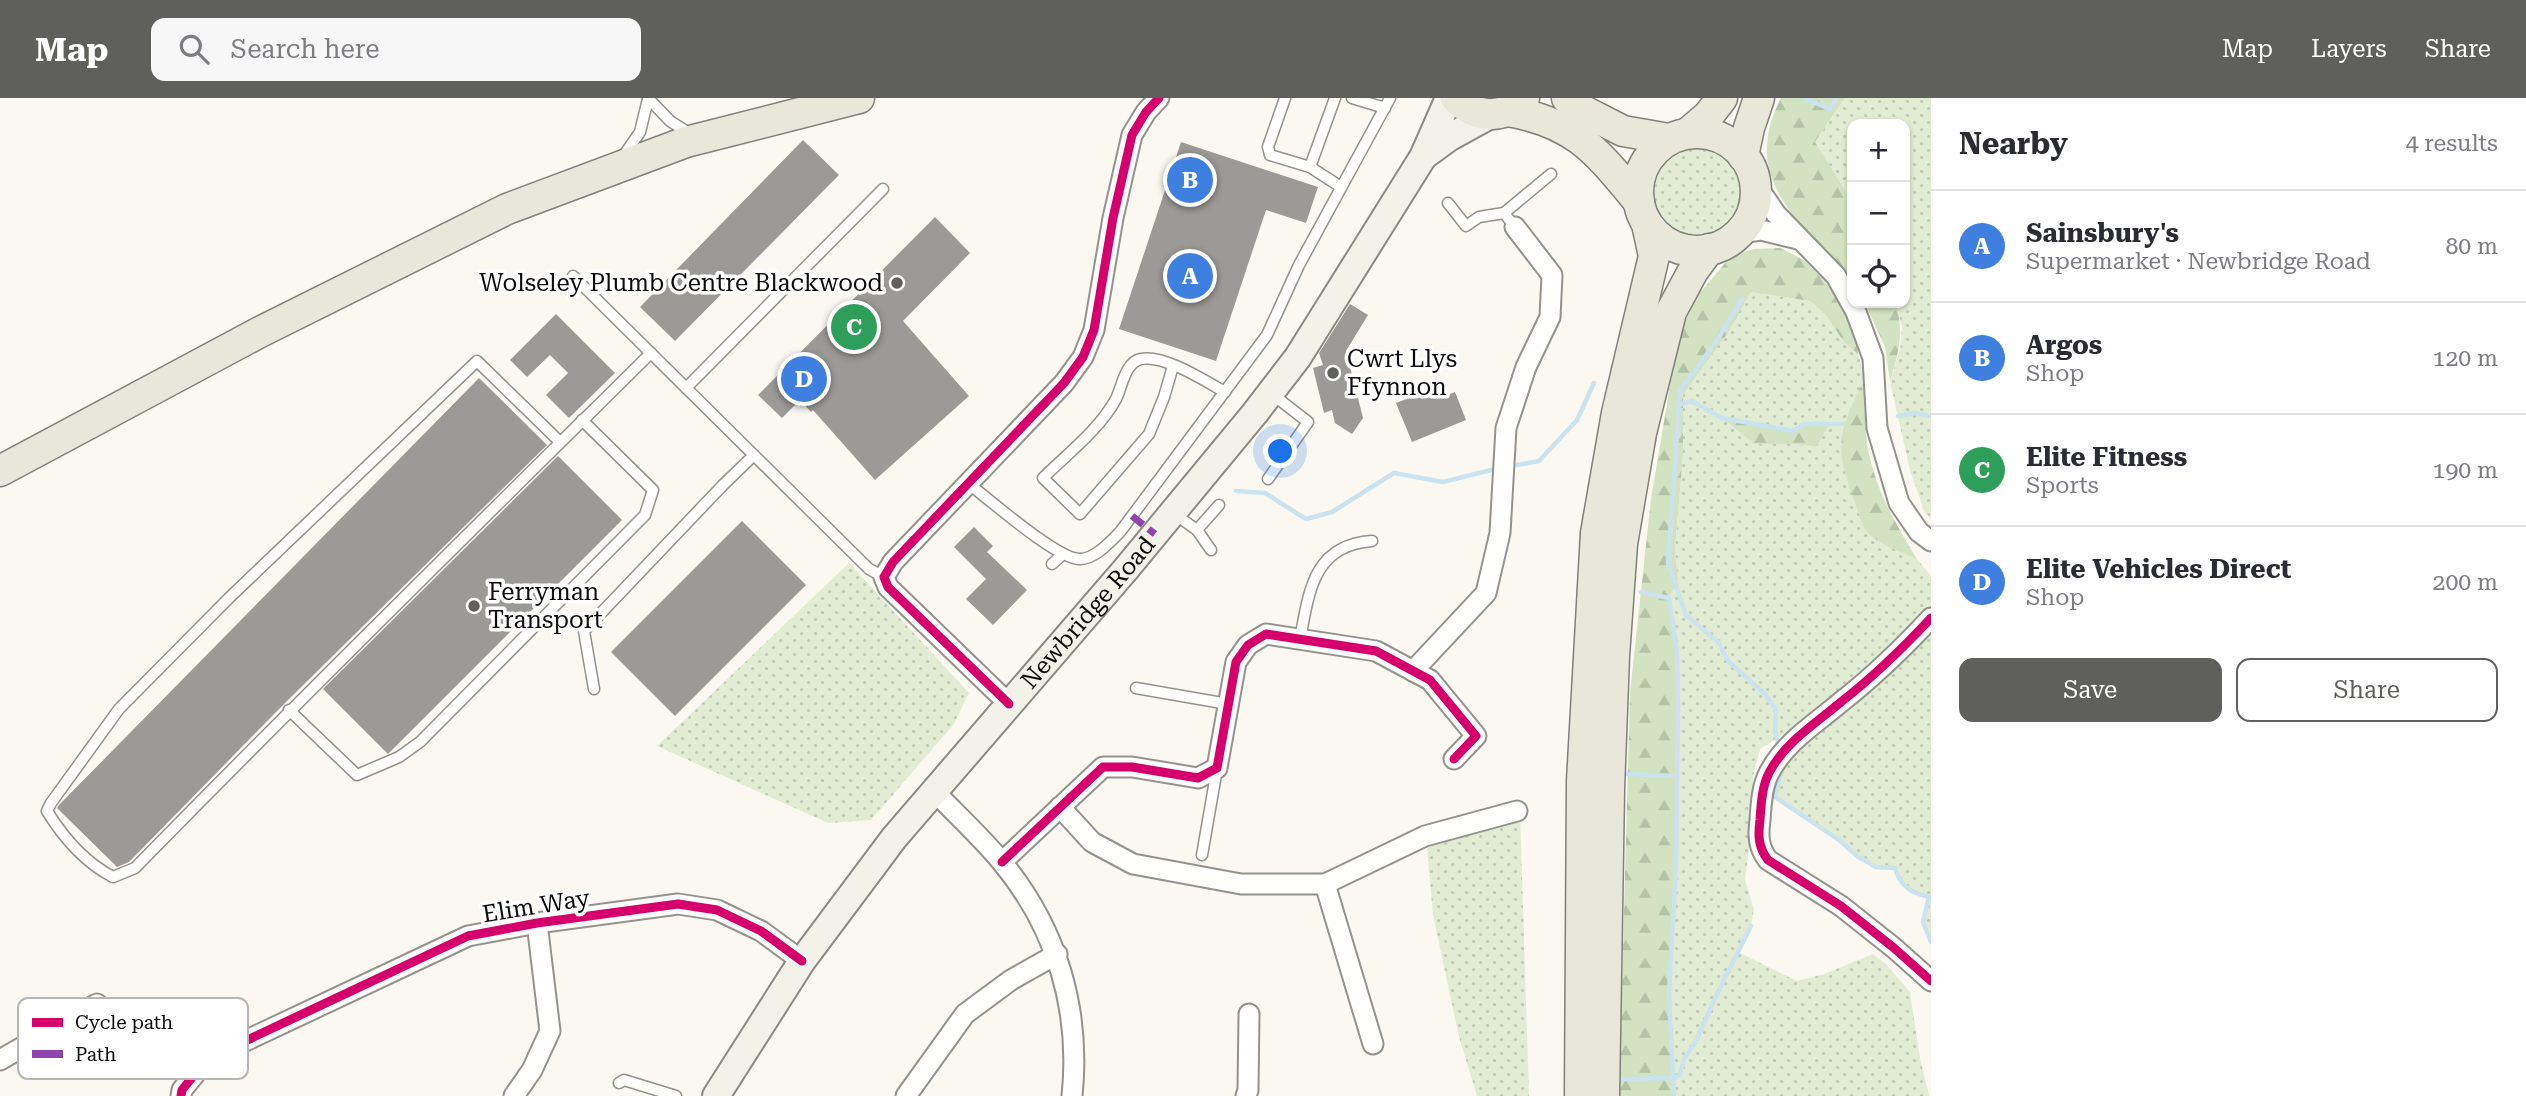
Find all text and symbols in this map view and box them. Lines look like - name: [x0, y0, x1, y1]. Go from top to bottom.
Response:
- search box: [151, 18, 641, 81]
- text: Map: [35, 30, 109, 69]
- icon: search: [175, 30, 213, 68]
- text: Search here: [231, 34, 380, 64]
- text: Map: [2222, 35, 2273, 63]
- text: Layers: [2311, 35, 2387, 63]
- text: Share: [2425, 35, 2491, 63]
- map controls: [1847, 119, 1910, 308]
- button: +: [1847, 119, 1910, 182]
- text: Nearby: [1959, 126, 2068, 161]
- text: 4 results: [2406, 130, 2498, 157]
- pin: B: [1167, 154, 1213, 206]
- button: −: [1847, 182, 1910, 245]
- text: Sainsbury's: [2026, 218, 2179, 248]
- text: A: [1974, 233, 1990, 260]
- text: 80 m: [2445, 233, 2498, 260]
- button: locate: [1847, 245, 1910, 308]
- text: Supermarket · Newbridge Road: [2026, 248, 2371, 275]
- pin: A: [1167, 250, 1213, 302]
- place label: Wolseley Plumb Centre Blackwood: [479, 269, 883, 297]
- marker: Wolseley Plumb Centre Blackwood: [889, 275, 905, 291]
- pin: C: [831, 301, 877, 353]
- text: Argos: [2026, 330, 2102, 360]
- place label: Cwrt Llys Ffynnon: [1347, 345, 1457, 401]
- text: B: [1974, 345, 1990, 372]
- text: 120 m: [2433, 345, 2498, 372]
- pin: D: [781, 353, 827, 405]
- text: Shop: [2026, 360, 2084, 387]
- marker: Cwrt Llys Ffynnon: [1325, 365, 1341, 381]
- your location: [1263, 434, 1297, 468]
- text: Elite Fitness: [2026, 442, 2187, 472]
- text: C: [1974, 457, 1990, 484]
- text: 190 m: [2433, 457, 2498, 484]
- text: Sports: [2026, 472, 2099, 499]
- street label: Newbridge Road: [1015, 531, 1161, 694]
- text: Elite Vehicles Direct: [2026, 554, 2291, 584]
- text: D: [1973, 569, 1991, 596]
- text: 200 m: [2433, 569, 2498, 596]
- place label: Ferryman Transport: [488, 578, 603, 634]
- text: Shop: [2026, 584, 2084, 611]
- marker: Ferryman Transport: [466, 598, 482, 614]
- button: Save: [1959, 658, 2222, 722]
- button: Share: [2236, 658, 2498, 722]
- street label: Elim Way: [480, 884, 593, 928]
- legend: [18, 998, 248, 1079]
- text: Cycle path: [75, 1011, 173, 1034]
- text: Path: [75, 1043, 116, 1066]

